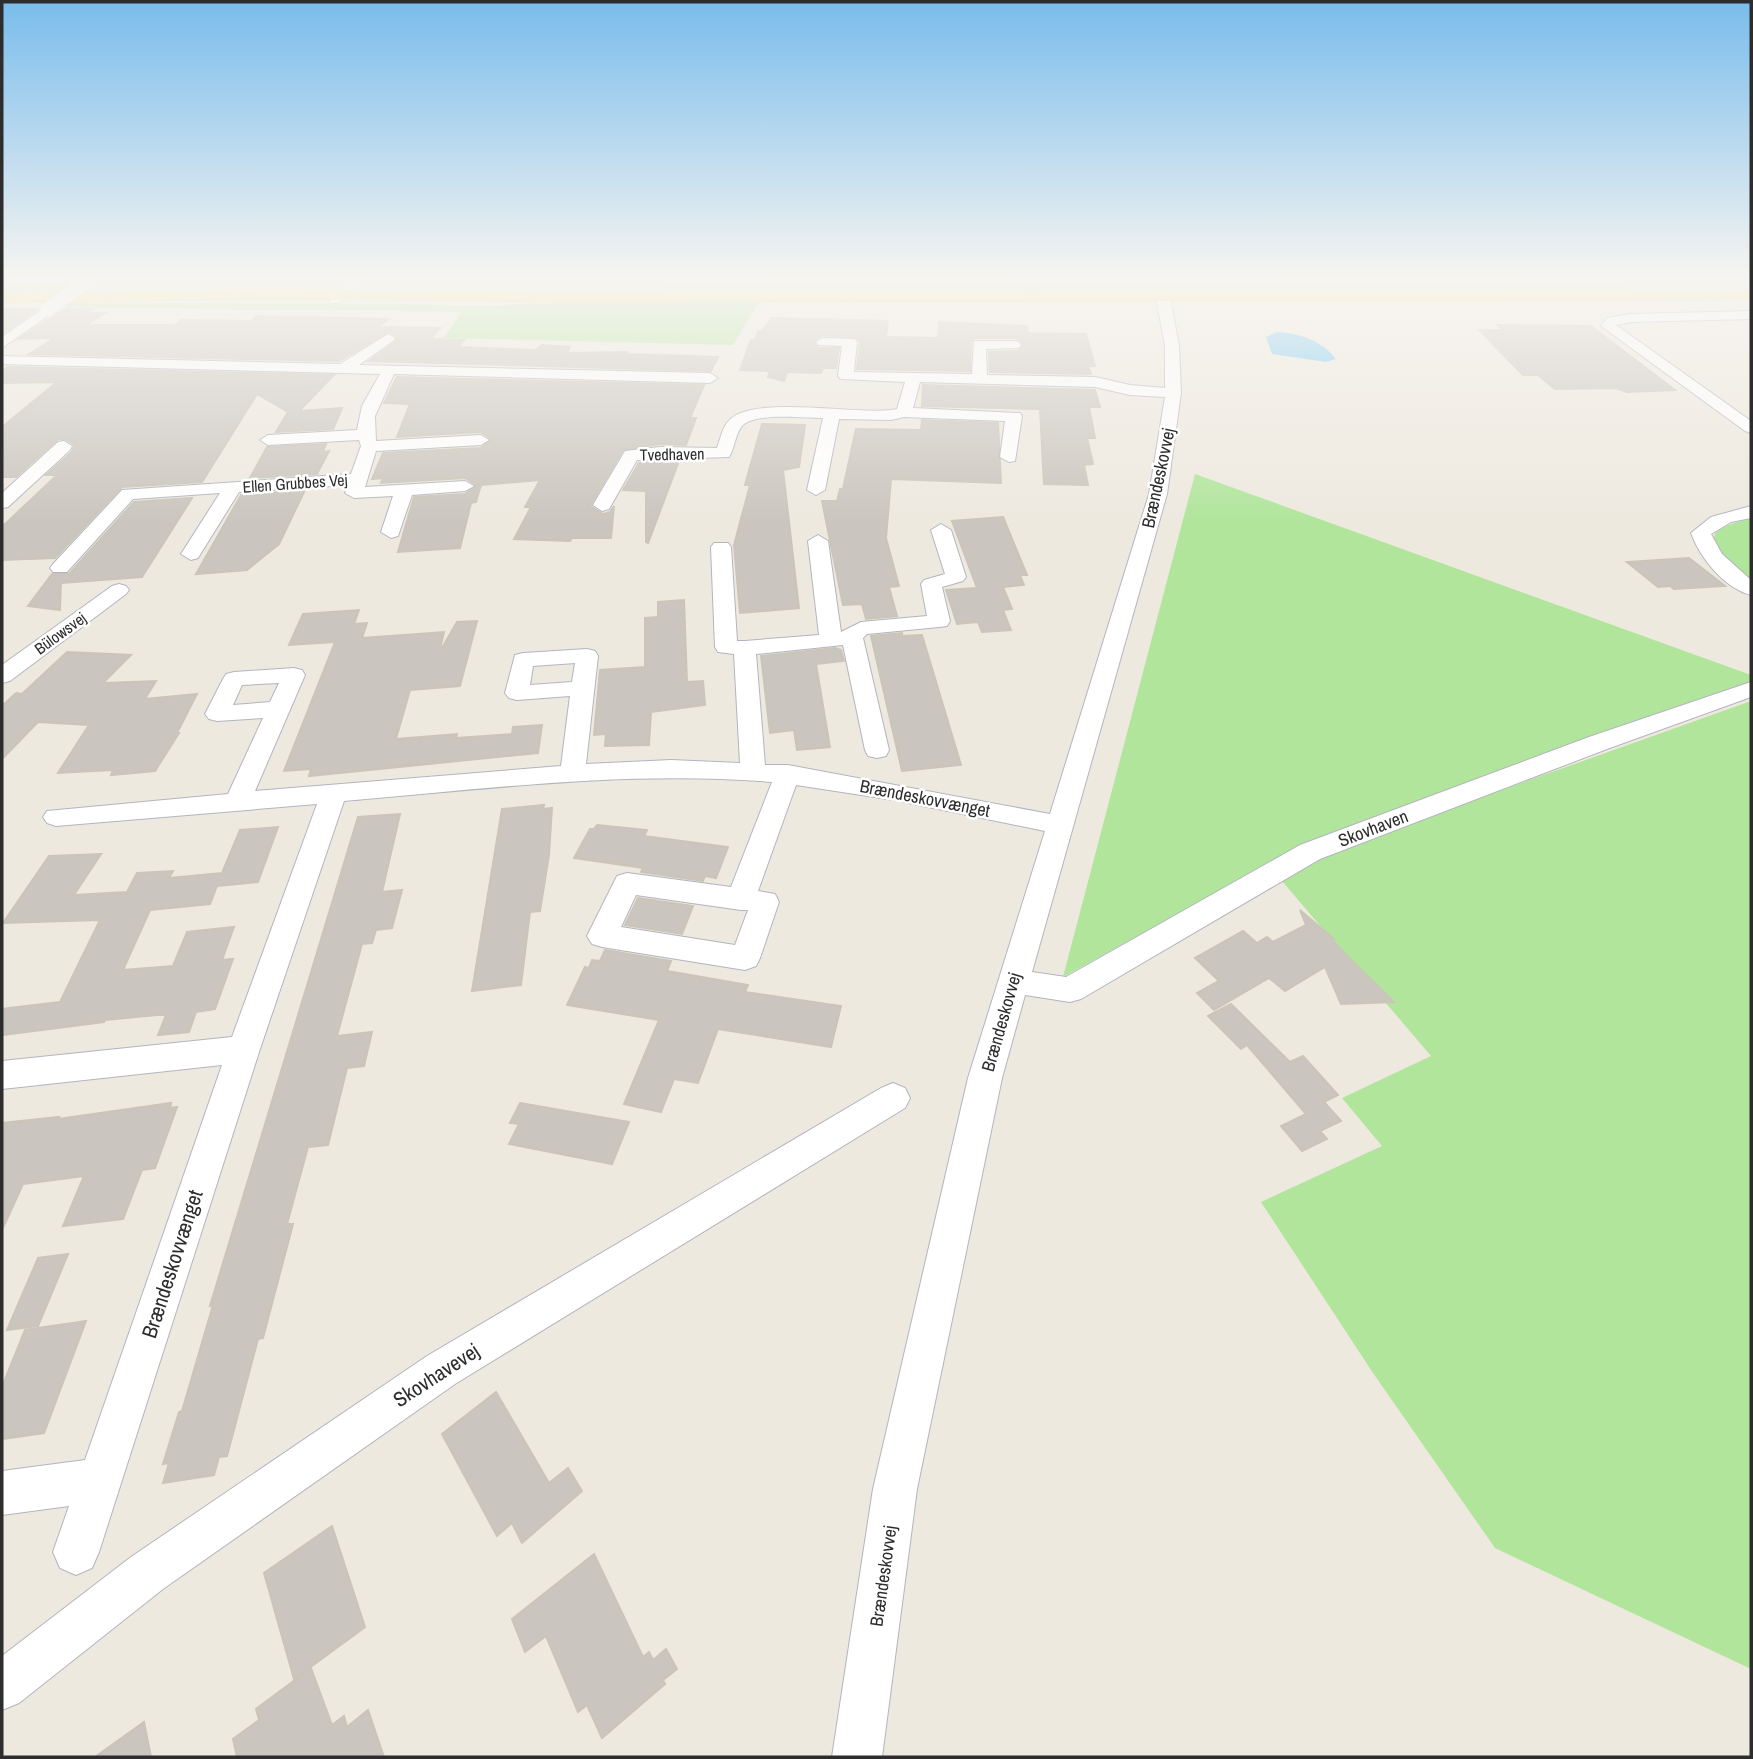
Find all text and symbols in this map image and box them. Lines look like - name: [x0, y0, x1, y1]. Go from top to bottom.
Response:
- street label: Brændeskovvej: [1135, 426, 1181, 530]
- street label: Tvedhaven: [639, 442, 705, 466]
- street label: Ellen Grubbes Vej: [242, 468, 348, 498]
- street label: Bülowsvej: [30, 607, 90, 659]
- street label: Brændeskovvænget: [858, 773, 992, 823]
- street label: Skovhaven: [1334, 803, 1412, 853]
- street label: Brændeskovvej: [975, 970, 1027, 1074]
- street label: Brændeskovvænget: [134, 1186, 210, 1342]
- street label: Skovhavevej: [387, 1336, 485, 1414]
- street label: Brændeskovvej: [864, 1524, 902, 1628]

